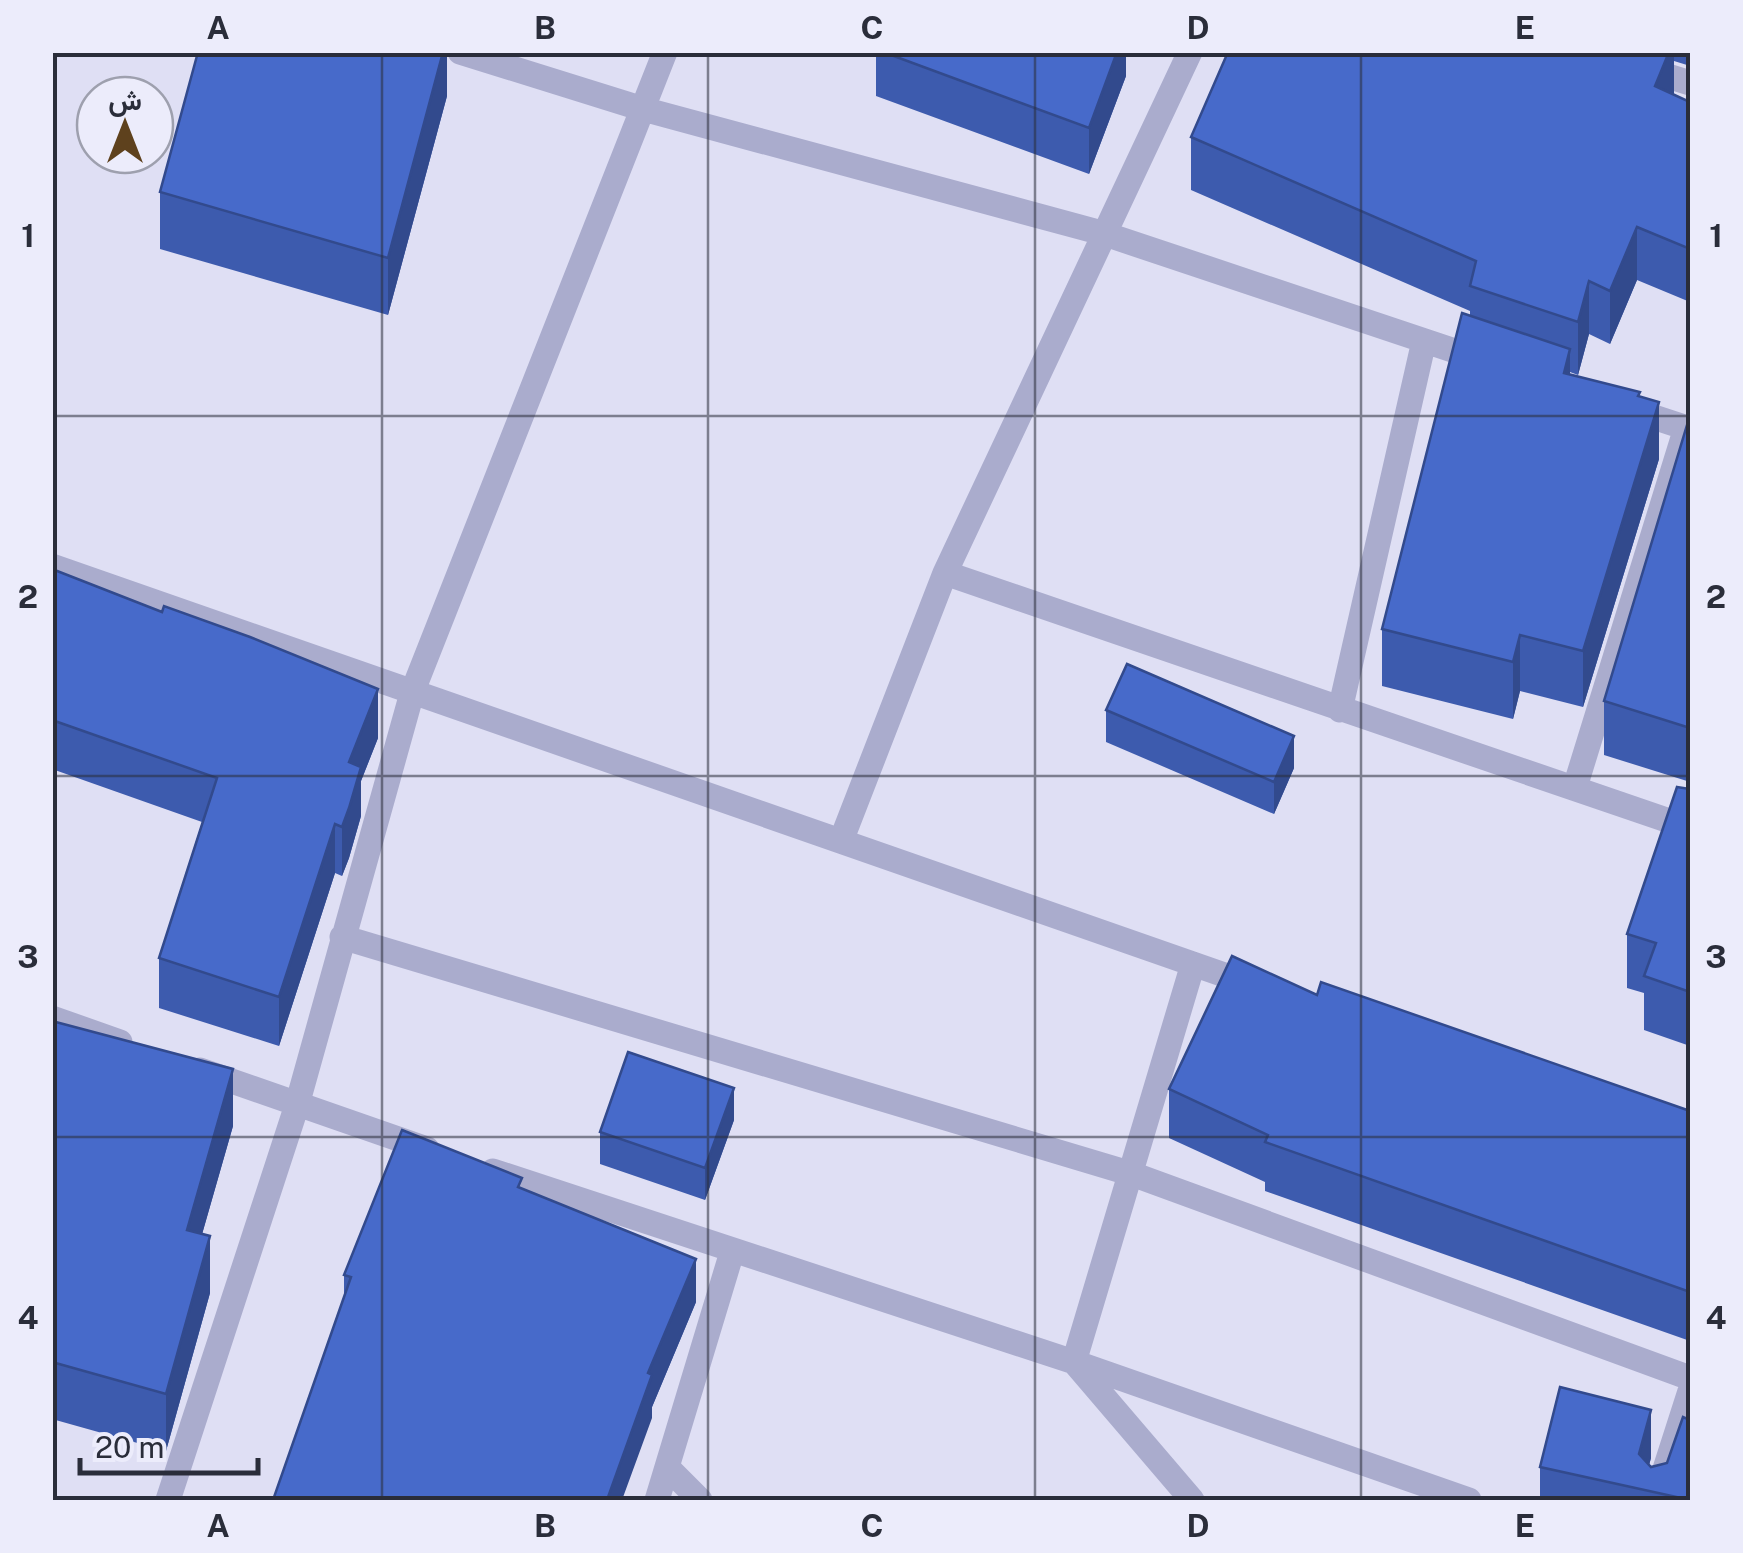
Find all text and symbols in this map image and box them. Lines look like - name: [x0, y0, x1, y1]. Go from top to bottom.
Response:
- text: A: [206, 9, 230, 46]
- text: B: [534, 9, 556, 46]
- text: C: [861, 9, 883, 46]
- text: D: [1186, 9, 1210, 46]
- text: E: [1515, 9, 1535, 46]
- north arrow: [75, 75, 175, 175]
- text: ش: [108, 83, 142, 117]
- text: 1: [21, 217, 35, 254]
- text: 1: [1709, 217, 1723, 254]
- text: 2: [18, 578, 38, 615]
- text: 2: [1706, 578, 1726, 615]
- text: 3: [17, 938, 39, 975]
- text: 3: [1705, 938, 1727, 975]
- text: 4: [18, 1299, 39, 1336]
- text: 4: [1706, 1299, 1727, 1336]
- scale bar: [80, 1413, 258, 1475]
- text: 20 m: [95, 1429, 164, 1465]
- text: A: [206, 1507, 230, 1544]
- text: B: [534, 1507, 556, 1544]
- text: C: [861, 1507, 883, 1544]
- text: D: [1186, 1507, 1210, 1544]
- text: E: [1515, 1507, 1535, 1544]

